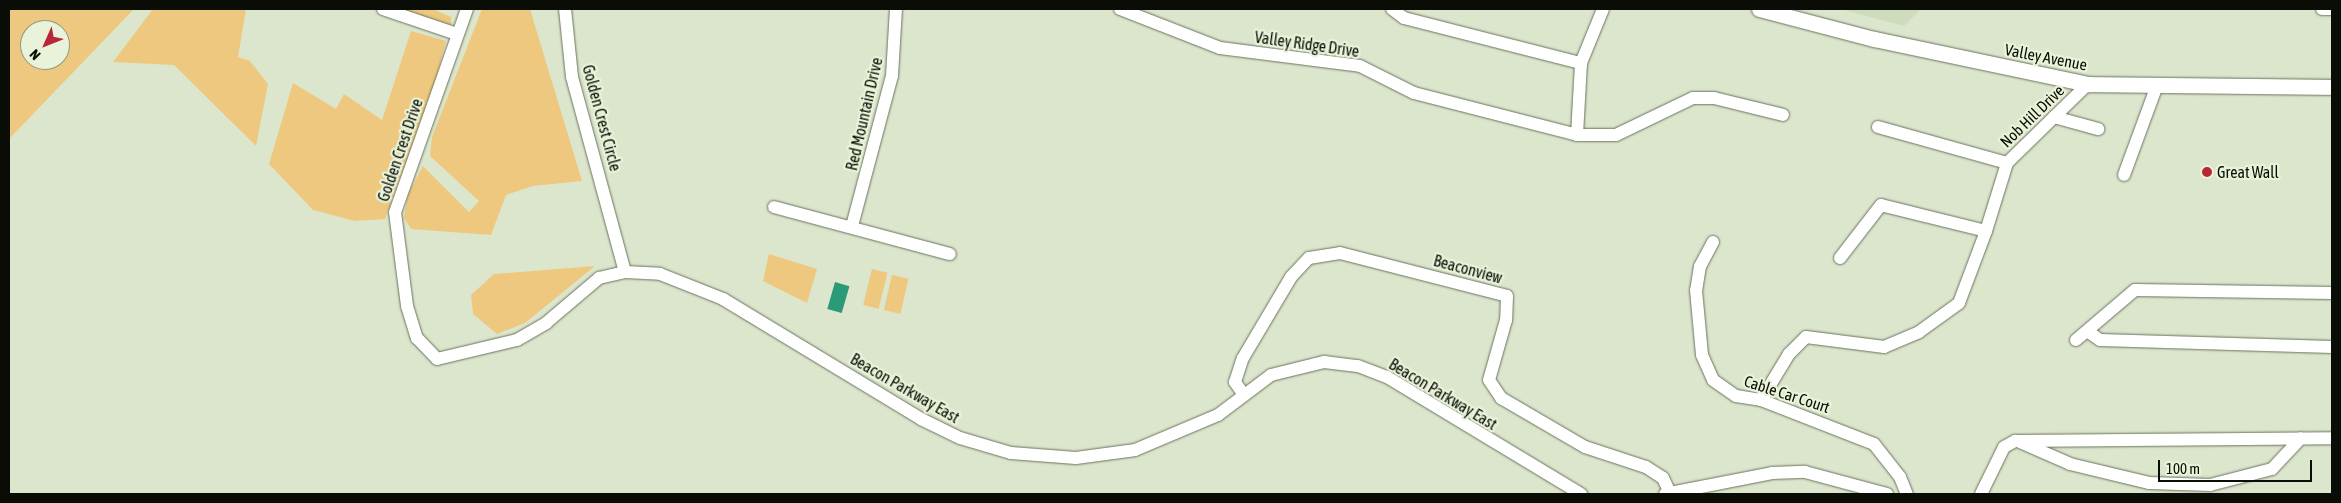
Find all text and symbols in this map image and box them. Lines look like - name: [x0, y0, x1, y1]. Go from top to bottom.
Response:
- north arrow: [20, 20, 70, 70]
- street label: Valley Ridge Drive: [1254, 27, 1360, 61]
- street label: Valley Avenue: [2003, 40, 2089, 74]
- text: N: [26, 46, 44, 63]
- street label: Red Mountain Drive: [842, 56, 886, 172]
- street label: Golden Crest Circle: [579, 63, 625, 173]
- street label: Nob Hill Drive: [1996, 81, 2068, 151]
- street label: Golden Crest Drive: [373, 96, 427, 204]
- place label: Great Wall: [2217, 162, 2279, 182]
- marker: Great Wall: [2201, 166, 2213, 178]
- street label: Beaconview: [1432, 251, 1504, 287]
- street label: Beacon Parkway East: [847, 349, 963, 427]
- street label: Beacon Parkway East: [1386, 354, 1500, 434]
- street label: Cable Car Court: [1742, 371, 1832, 417]
- scale bar: [2161, 450, 2315, 482]
- text: 100 m: [2166, 460, 2200, 477]

